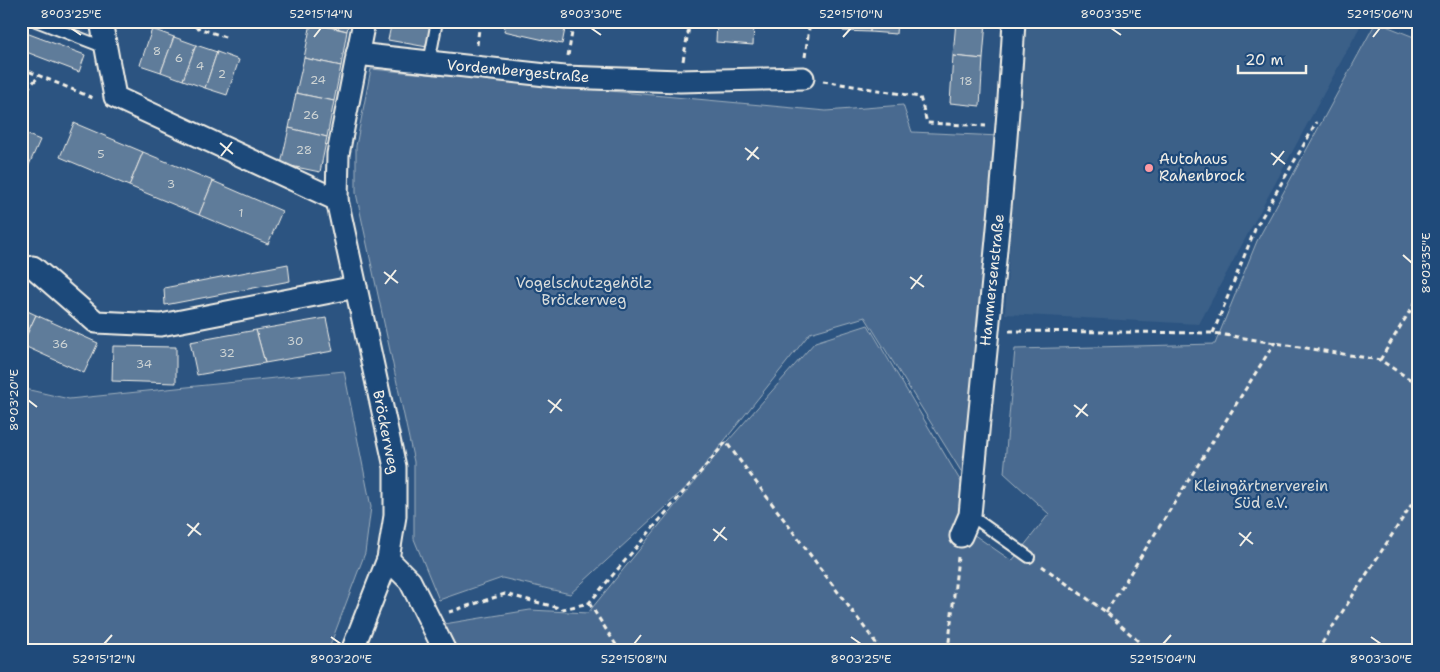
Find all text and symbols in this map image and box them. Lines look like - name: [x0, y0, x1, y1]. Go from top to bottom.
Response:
- text: 8°03'25"E: [40, 6, 102, 22]
- text: 52°15'14"N: [289, 6, 353, 22]
- text: 8°03'30"E: [560, 6, 622, 22]
- text: 52°15'10"N: [819, 6, 883, 22]
- text: 8°03'35"E: [1081, 6, 1141, 22]
- text: 52°15'06"N: [1347, 6, 1413, 22]
- scale bar: [1238, 42, 1305, 74]
- house number: 8: [153, 43, 161, 59]
- house number: 6: [175, 50, 183, 66]
- text: 20 m: [1245, 50, 1284, 70]
- street label: Vordembergestraße: [446, 55, 590, 87]
- house number: 4: [196, 58, 204, 74]
- house number: 2: [218, 66, 226, 82]
- house number: 24: [310, 72, 326, 88]
- house number: 18: [959, 73, 973, 89]
- house number: 26: [303, 107, 319, 123]
- house number: 28: [296, 142, 312, 158]
- house number: 5: [97, 146, 105, 162]
- place label: Autohaus Rahenbrock: [1159, 149, 1245, 186]
- marker: Autohaus Rahenbrock: [1143, 162, 1155, 174]
- house number: 3: [167, 176, 175, 192]
- house number: 1: [238, 205, 244, 221]
- street label: Hammersenstraße: [975, 213, 1009, 347]
- text: 8°03'35"E: [1418, 233, 1434, 293]
- park label: Vogelschutzgehölz Bröckerweg: [516, 273, 652, 310]
- house number: 30: [287, 333, 303, 349]
- house number: 36: [52, 336, 68, 352]
- house number: 32: [219, 345, 235, 361]
- house number: 34: [136, 356, 152, 372]
- text: 8°03'20"E: [6, 369, 22, 431]
- street label: Bröckerweg: [368, 388, 404, 476]
- park label: Kleingärtnerverein Süd e.V.: [1194, 476, 1328, 513]
- text: 52°15'12"N: [72, 651, 136, 667]
- text: 8°03'20"E: [310, 651, 372, 667]
- text: 52°15'08"N: [601, 651, 667, 667]
- text: 8°03'25"E: [830, 651, 892, 667]
- text: 52°15'04"N: [1130, 651, 1196, 667]
- text: 8°03'30"E: [1350, 651, 1412, 667]

